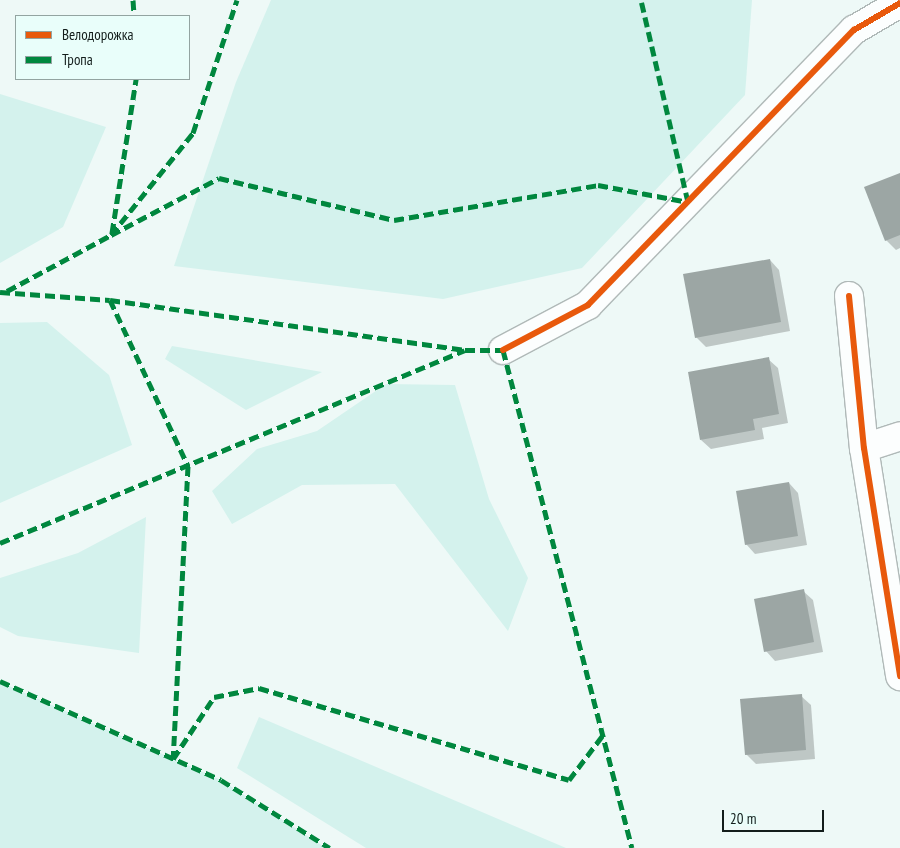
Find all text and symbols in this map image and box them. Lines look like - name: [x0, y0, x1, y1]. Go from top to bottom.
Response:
- legend: [15, 15, 190, 80]
- text: Велодорожка: [62, 25, 133, 44]
- text: Тропа: [62, 50, 93, 69]
- scale bar: [725, 800, 828, 832]
- text: 20 m: [730, 809, 756, 828]

